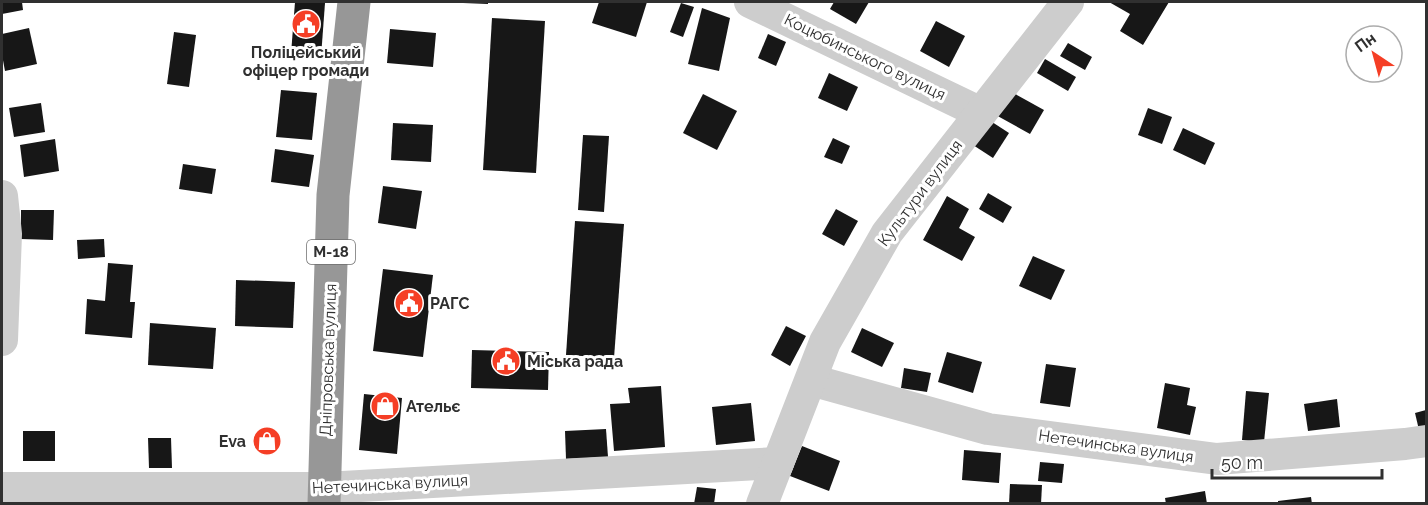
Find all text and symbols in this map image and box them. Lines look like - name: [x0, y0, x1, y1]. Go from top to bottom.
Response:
- public building icon: Поліцейський офіцер громади: [290, 8, 322, 40]
- street label: Коцюбинського вулиця: [781, 10, 949, 104]
- north arrow: [1344, 24, 1404, 84]
- text: Пн: [1351, 28, 1380, 56]
- place label: Поліцейський офіцер громади: [243, 43, 369, 80]
- street label: Культури вулиця: [874, 136, 966, 250]
- road number: М-18: [307, 240, 355, 264]
- street label: Дніпровська вулиця: [316, 283, 340, 437]
- public building icon: РАГС: [393, 287, 425, 319]
- place label: РАГС: [430, 294, 469, 313]
- public building icon: Міська рада: [490, 345, 522, 377]
- place label: Міська рада: [527, 352, 623, 371]
- shop icon: Ательє: [369, 390, 401, 422]
- place label: Ательє: [406, 397, 461, 416]
- shop icon: Eva: [251, 425, 283, 457]
- street label: Нетечинська вулиця: [1037, 426, 1195, 466]
- place label: Eva: [219, 432, 246, 451]
- scale bar: [1212, 442, 1382, 480]
- text: 50 m: [1221, 452, 1263, 473]
- street label: Нетечинська вулиця: [311, 470, 469, 498]

